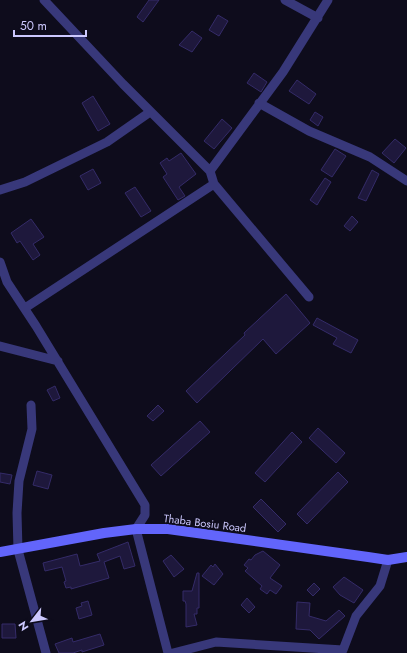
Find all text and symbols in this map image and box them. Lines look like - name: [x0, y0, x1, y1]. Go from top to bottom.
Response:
- scale bar: [14, 12, 86, 38]
- text: 50 m: [20, 17, 47, 35]
- street label: Thaba Bosiu Road: [163, 510, 247, 536]
- north arrow: [12, 601, 52, 641]
- text: N: [14, 618, 33, 634]

